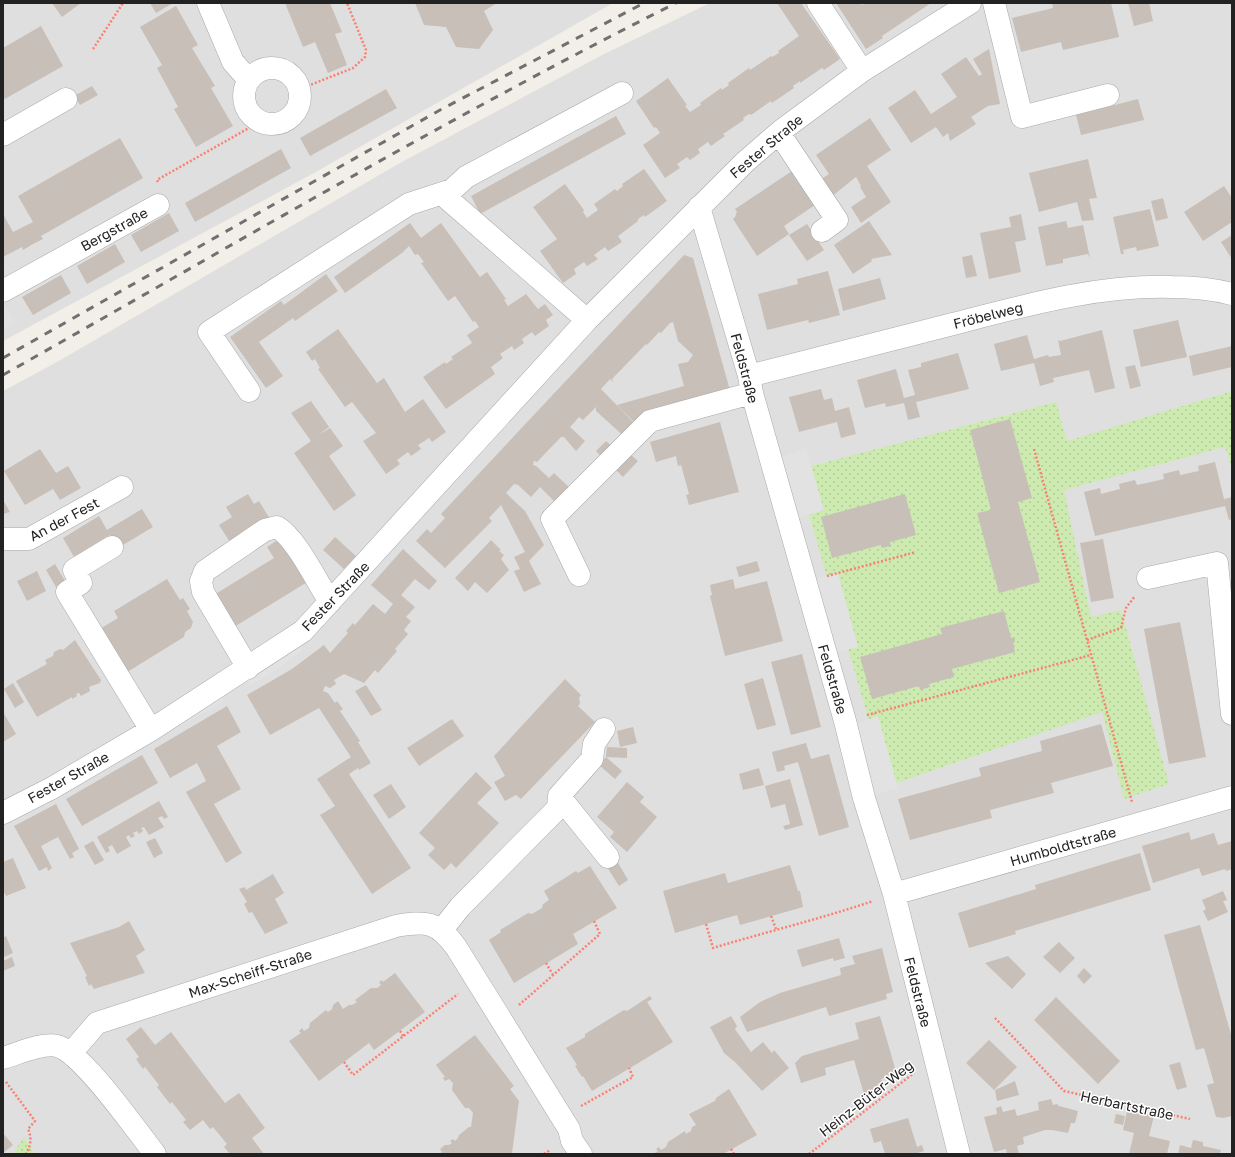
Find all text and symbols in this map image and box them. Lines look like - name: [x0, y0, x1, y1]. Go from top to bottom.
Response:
- street label: Fester Straße: [726, 111, 806, 181]
- street label: Bergstraße: [78, 204, 150, 254]
- street label: Fröbelweg: [951, 298, 1025, 332]
- street label: Feldstraße: [728, 331, 762, 405]
- street label: An der Fest: [26, 494, 102, 544]
- street label: Fester Straße: [298, 558, 372, 634]
- street label: Feldstraße: [815, 642, 851, 716]
- street label: Fester Straße: [24, 748, 112, 806]
- street label: Humboldtstraße: [1008, 823, 1118, 869]
- street label: Max-Scheiff-Straße: [186, 945, 314, 1001]
- street label: Feldstraße: [901, 955, 935, 1029]
- street label: Heinz-Büter-Weg: [816, 1056, 916, 1140]
- street label: Herbartstraße: [1079, 1087, 1175, 1123]

